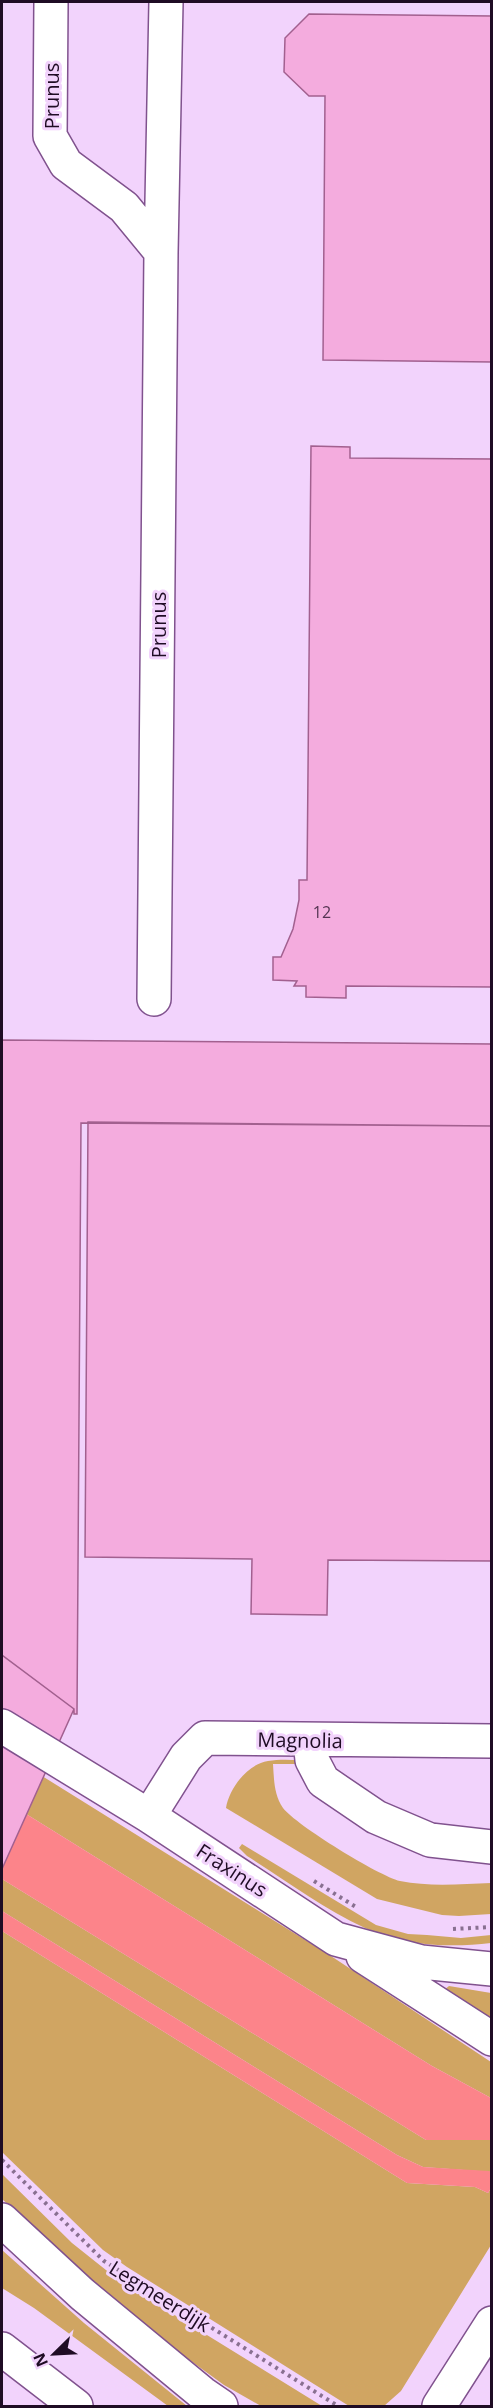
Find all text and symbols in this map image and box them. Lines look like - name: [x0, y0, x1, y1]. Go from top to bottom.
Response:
- street label: Prunus: [38, 63, 65, 129]
- street label: Prunus: [145, 592, 172, 658]
- house number: 12: [313, 901, 331, 923]
- street label: Magnolia: [257, 1726, 343, 1754]
- street label: Fraxinus: [191, 1837, 273, 1903]
- street label: Legmeerdijk: [104, 2254, 216, 2338]
- north arrow: [24, 2324, 84, 2384]
- text: N: [28, 2350, 53, 2371]

